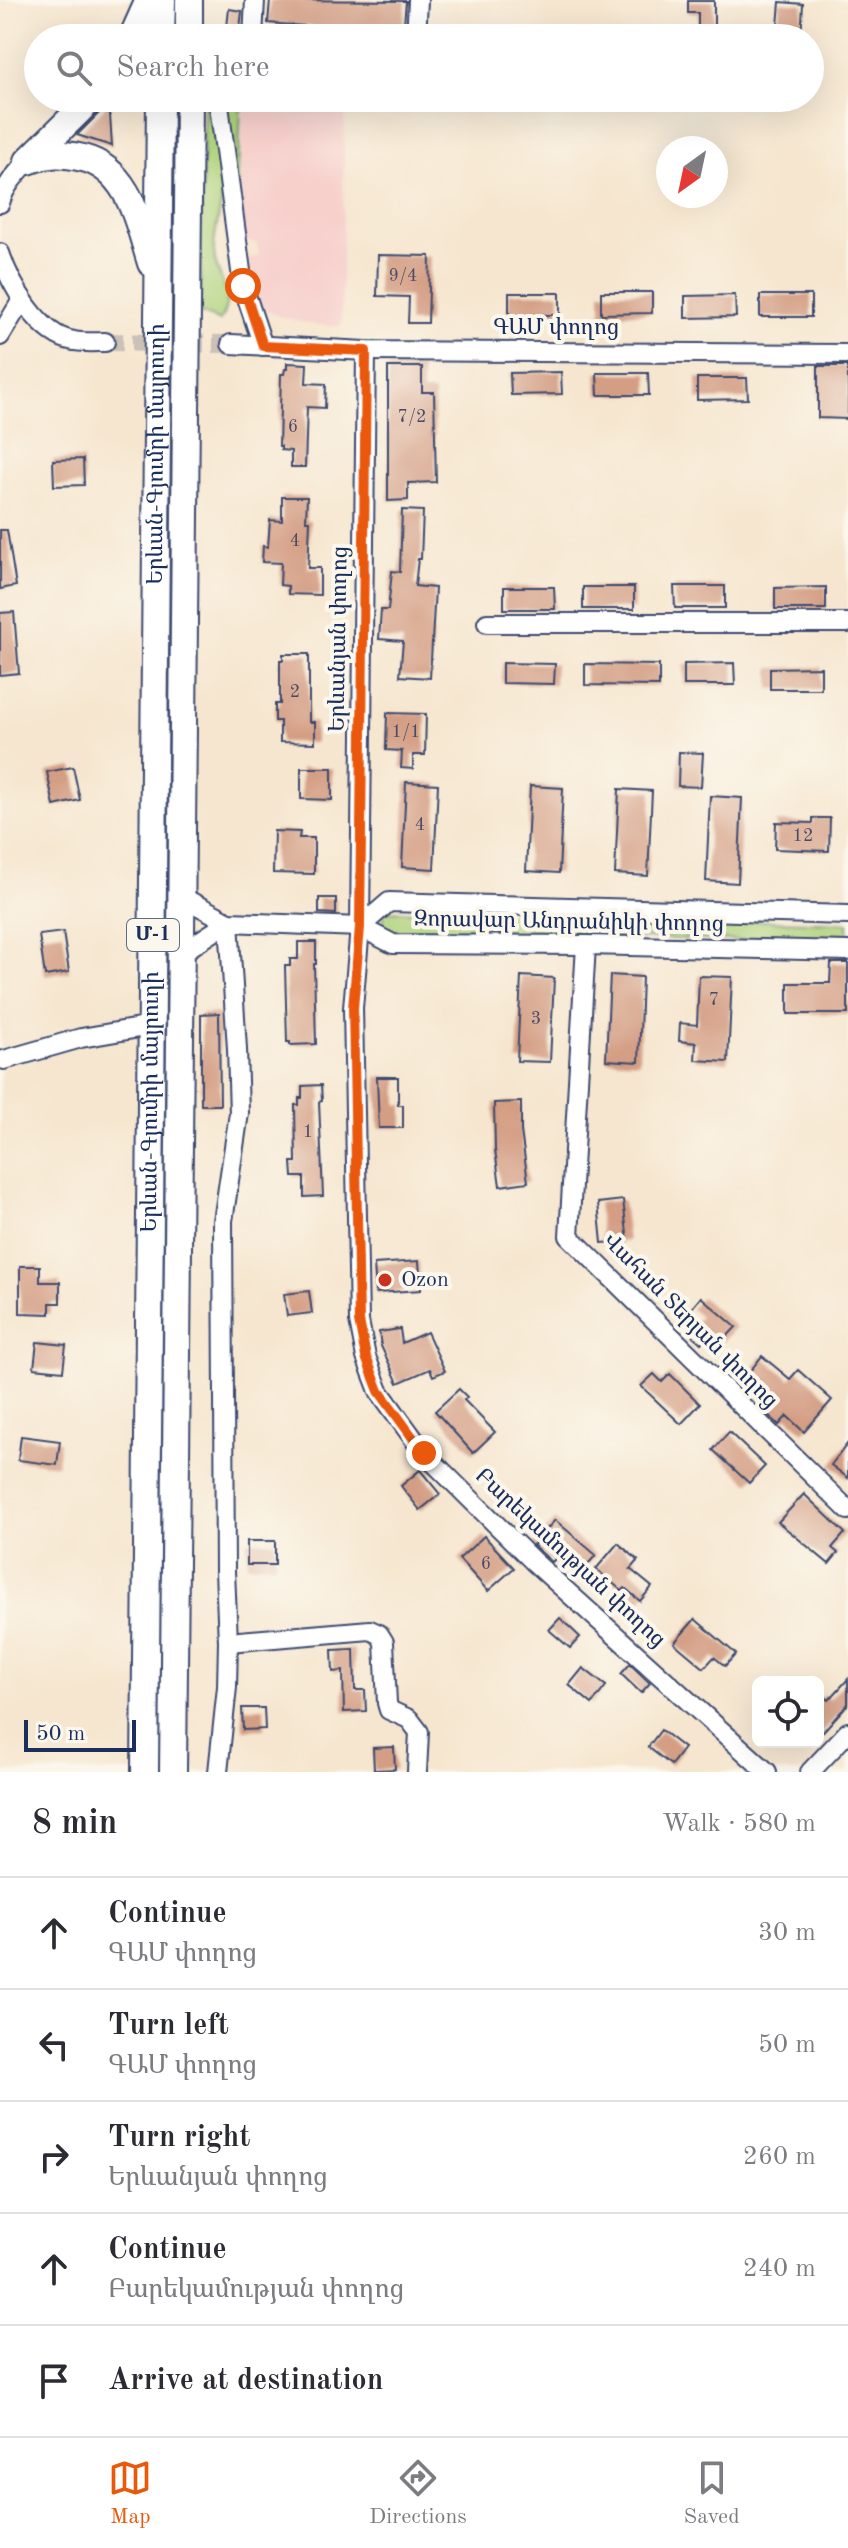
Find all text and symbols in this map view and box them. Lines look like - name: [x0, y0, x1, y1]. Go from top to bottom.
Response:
- search box: [24, 24, 824, 112]
- icon: search: [52, 46, 96, 90]
- text: Search here: [116, 53, 270, 83]
- north arrow: [656, 136, 728, 208]
- house number: 9/4: [389, 267, 417, 285]
- route start: [225, 268, 261, 304]
- street label: ԳԱՄ փողոց: [493, 317, 619, 340]
- street label: Երևան-Գյումրի մայրուղի: [145, 323, 170, 585]
- house number: 7/2: [398, 408, 426, 426]
- house number: 6: [288, 418, 298, 436]
- house number: 4: [290, 532, 300, 550]
- street label: Երևանյան փողոց: [326, 546, 353, 732]
- house number: 2: [290, 683, 300, 701]
- house number: 1/1: [392, 723, 420, 741]
- house number: 4: [415, 816, 425, 834]
- house number: 12: [793, 827, 813, 845]
- street label: Զորավար Անդրանիկի փողոց: [414, 908, 724, 937]
- road number: Մ-1: [127, 919, 179, 951]
- street label: Երևան-Գյումրի մայրուղի: [139, 971, 164, 1233]
- house number: 7: [709, 991, 719, 1009]
- house number: 3: [531, 1010, 541, 1028]
- house number: 1: [303, 1123, 313, 1141]
- street label: Վահան Տերյան փողոց: [598, 1229, 782, 1413]
- place label: Ozon: [401, 1269, 449, 1291]
- marker: Ozon: [376, 1271, 394, 1289]
- route end: [406, 1435, 442, 1471]
- street label: Բարեկամության փողոց: [470, 1464, 669, 1652]
- house number: 6: [481, 1555, 491, 1573]
- map controls: [752, 1676, 824, 1748]
- button: locate: [752, 1676, 824, 1748]
- scale bar: [24, 1716, 136, 1752]
- text: 50 m: [36, 1723, 85, 1745]
- text: 8 min: [32, 1807, 117, 1841]
- text: Walk · 580 m: [662, 1811, 816, 1837]
- text: Continue: [108, 1899, 227, 1929]
- icon: ahead: [32, 1911, 76, 1955]
- text: 30 m: [758, 1920, 816, 1946]
- text: ԳԱՄ փողոց: [108, 1941, 257, 1967]
- text: Turn left: [108, 2011, 229, 2041]
- icon: left: [32, 2023, 76, 2067]
- text: 50 m: [758, 2032, 816, 2058]
- text: ԳԱՄ փողոց: [108, 2053, 257, 2079]
- text: Turn right: [108, 2123, 250, 2153]
- icon: right: [32, 2135, 76, 2179]
- text: 260 m: [743, 2144, 816, 2170]
- text: Երևանյան փողոց: [108, 2165, 328, 2191]
- text: Continue: [108, 2235, 227, 2265]
- icon: ahead: [32, 2247, 76, 2291]
- text: 240 m: [743, 2256, 816, 2282]
- text: Բարեկամության փողոց: [108, 2277, 404, 2303]
- icon: arrive: [32, 2359, 76, 2403]
- text: Arrive at destination: [108, 2366, 383, 2396]
- tab: Map: [108, 2456, 152, 2531]
- tab: Directions: [369, 2456, 467, 2531]
- tab: Saved: [684, 2456, 740, 2531]

